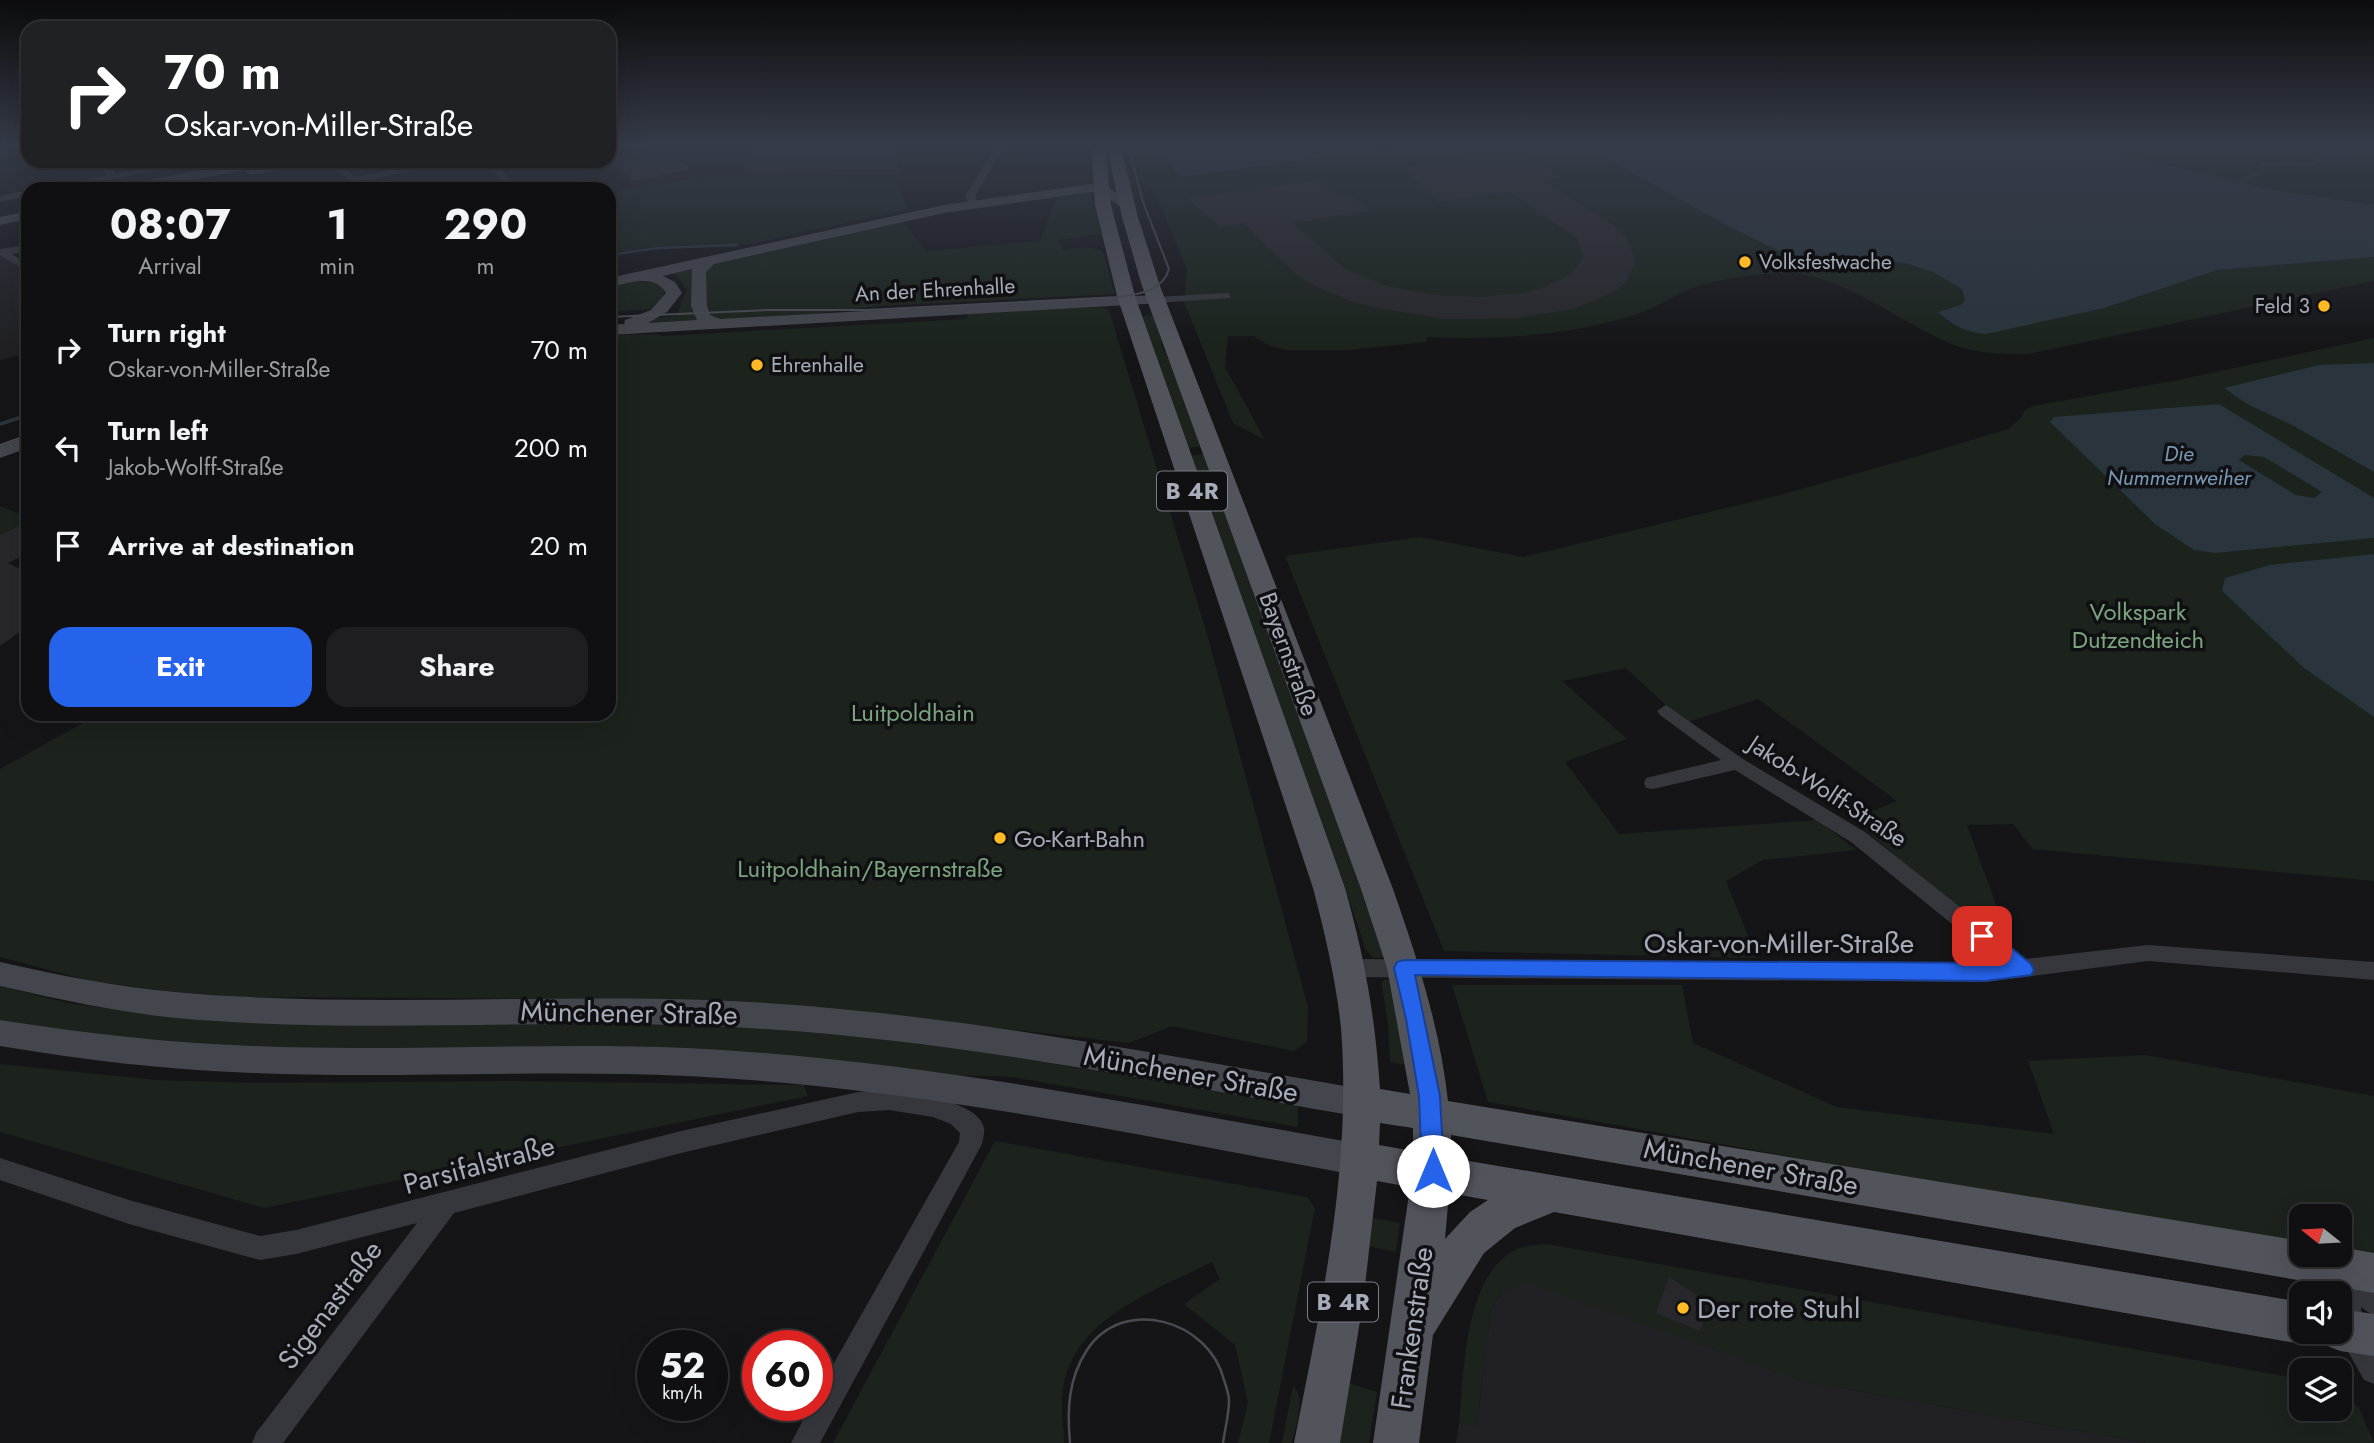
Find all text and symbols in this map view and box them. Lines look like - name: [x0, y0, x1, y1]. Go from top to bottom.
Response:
- text: 70 m: [164, 37, 281, 107]
- icon: right: [49, 49, 140, 140]
- text: Oskar-von-Miller-Straße: [164, 102, 473, 148]
- text: 08:07: [110, 194, 230, 255]
- text: 1: [326, 194, 348, 255]
- text: 290: [444, 194, 527, 255]
- place label: Volksfestwache: [1759, 247, 1892, 277]
- text: Arrival: [138, 249, 202, 283]
- text: min: [319, 249, 355, 283]
- text: m: [477, 249, 495, 283]
- marker: Volksfestwache: [1737, 254, 1753, 270]
- street label: An der Ehrenhalle: [854, 271, 1016, 309]
- place label: Feld 3: [2255, 291, 2310, 321]
- marker: Feld 3: [2316, 298, 2332, 314]
- text: Turn right: [108, 314, 226, 352]
- icon: right: [49, 331, 87, 369]
- text: 70 m: [531, 331, 588, 369]
- place label: Ehrenhalle: [771, 350, 864, 380]
- text: Oskar-von-Miller-Straße: [108, 352, 330, 386]
- marker: Ehrenhalle: [749, 357, 765, 373]
- text: Turn left: [108, 412, 208, 450]
- icon: left: [49, 429, 87, 467]
- text: 200 m: [514, 429, 588, 467]
- water label: Die Nummernweiher: [2107, 439, 2252, 493]
- text: Jakob-Wolff-Straße: [108, 450, 284, 484]
- road number: B 4R: [1157, 471, 1227, 510]
- icon: arrive: [49, 527, 87, 565]
- text: Arrive at destination: [108, 527, 355, 565]
- text: 20 m: [530, 527, 588, 565]
- street label: Bayernstraße: [1250, 587, 1328, 721]
- park label: Volkspark Dutzendteich: [2072, 594, 2204, 657]
- button: Exit: [49, 627, 312, 707]
- button: Share: [326, 627, 588, 707]
- park label: Luitpoldhain: [851, 695, 975, 730]
- street label: Jakob-Wolff-Straße: [1739, 725, 1914, 856]
- place label: Go-Kart-Bahn: [1014, 821, 1145, 856]
- marker: Go-Kart-Bahn: [992, 830, 1008, 846]
- park label: Luitpoldhain/Bayernstraße: [737, 851, 1003, 886]
- pin: [1952, 906, 2012, 966]
- icon: arrive: [1963, 917, 2001, 955]
- street label: Oskar-von-Miller-Straße: [1644, 923, 1914, 964]
- street label: Münchener Straße: [520, 991, 738, 1035]
- street label: Münchener Straße: [1081, 1035, 1301, 1113]
- street label: Parsifalstraße: [399, 1125, 559, 1205]
- street label: Münchener Straße: [1641, 1128, 1861, 1206]
- position arrow: [1396, 1134, 1470, 1208]
- north arrow: [2289, 1204, 2352, 1267]
- map controls: [2289, 1204, 2352, 1421]
- street label: Sigenastraße: [268, 1232, 392, 1378]
- street label: Frankenstraße: [1380, 1244, 1444, 1412]
- button: sound: [2289, 1281, 2352, 1344]
- road number: B 4R: [1308, 1282, 1378, 1322]
- place label: Der rote Stuhl: [1697, 1288, 1860, 1329]
- marker: Der rote Stuhl: [1675, 1300, 1691, 1316]
- speed limit sign: 60: [742, 1330, 833, 1421]
- text: 52: [660, 1341, 705, 1391]
- button: layers: [2289, 1358, 2352, 1421]
- text: km/h: [662, 1380, 703, 1406]

